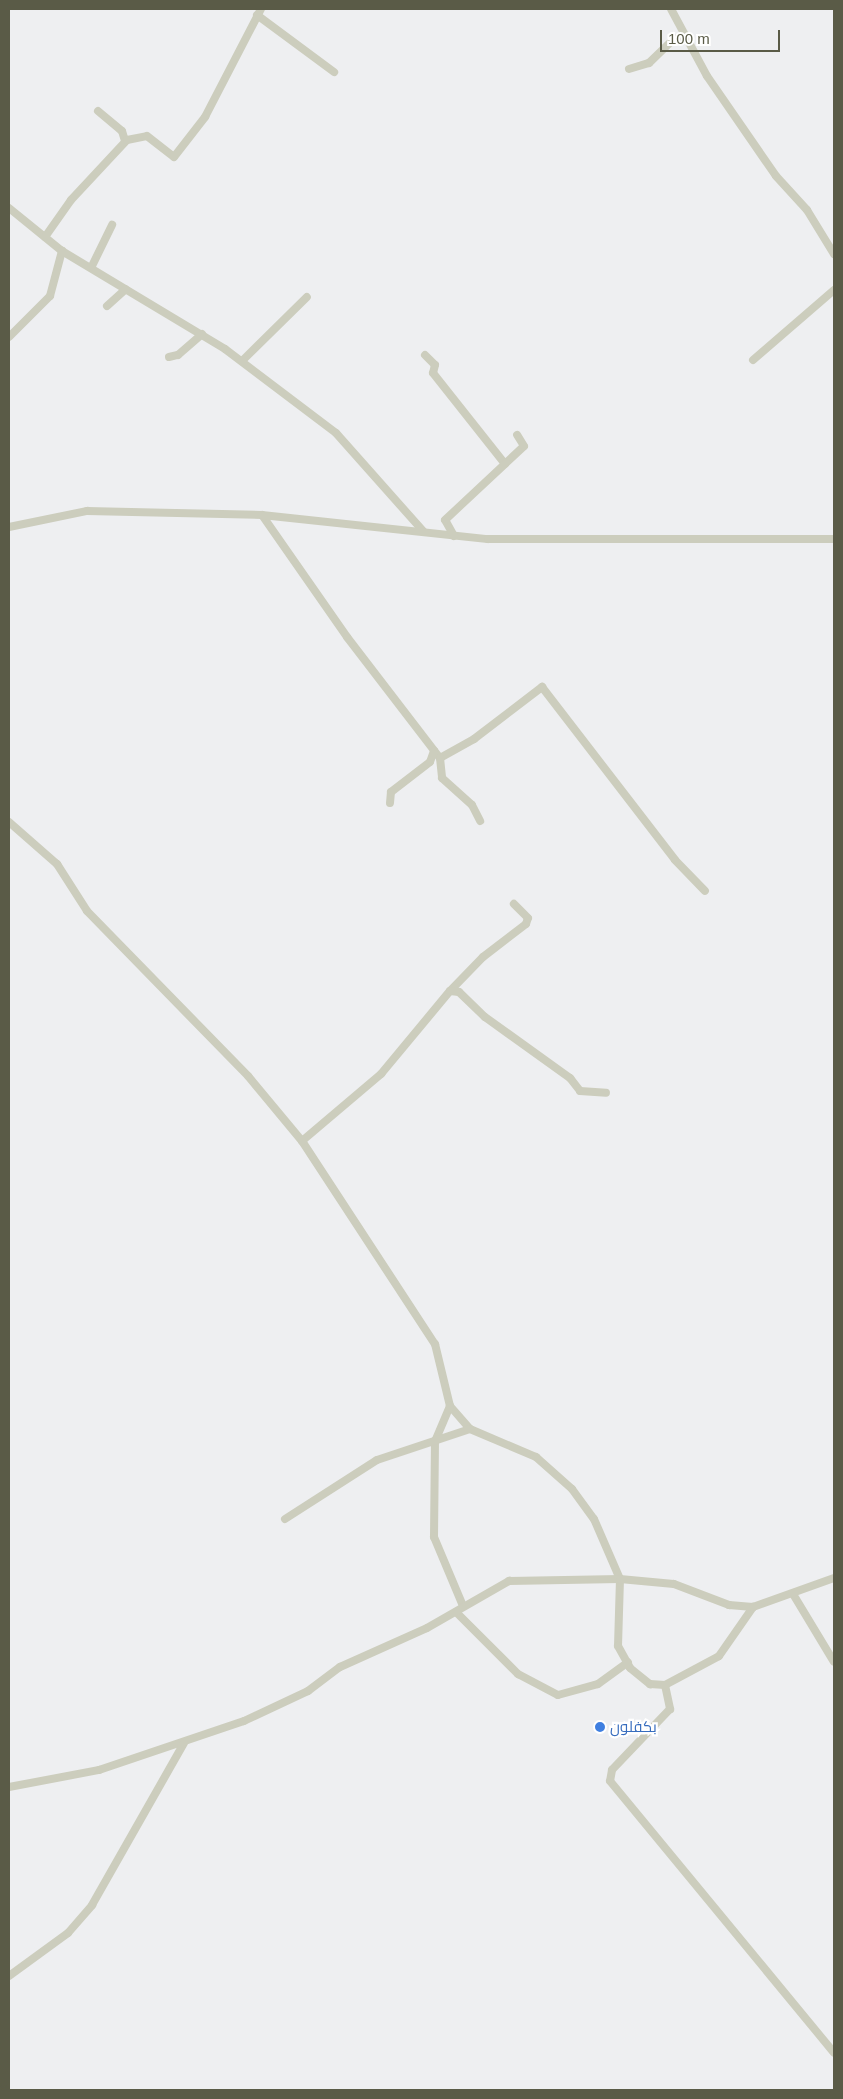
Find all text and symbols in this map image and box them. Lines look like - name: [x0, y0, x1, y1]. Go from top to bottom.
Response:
- scale bar: [663, 20, 783, 52]
- text: 100 m: [668, 30, 710, 47]
- place label: بكفلون: [610, 1718, 657, 1736]
- marker: بكفلون: [594, 1721, 606, 1733]

